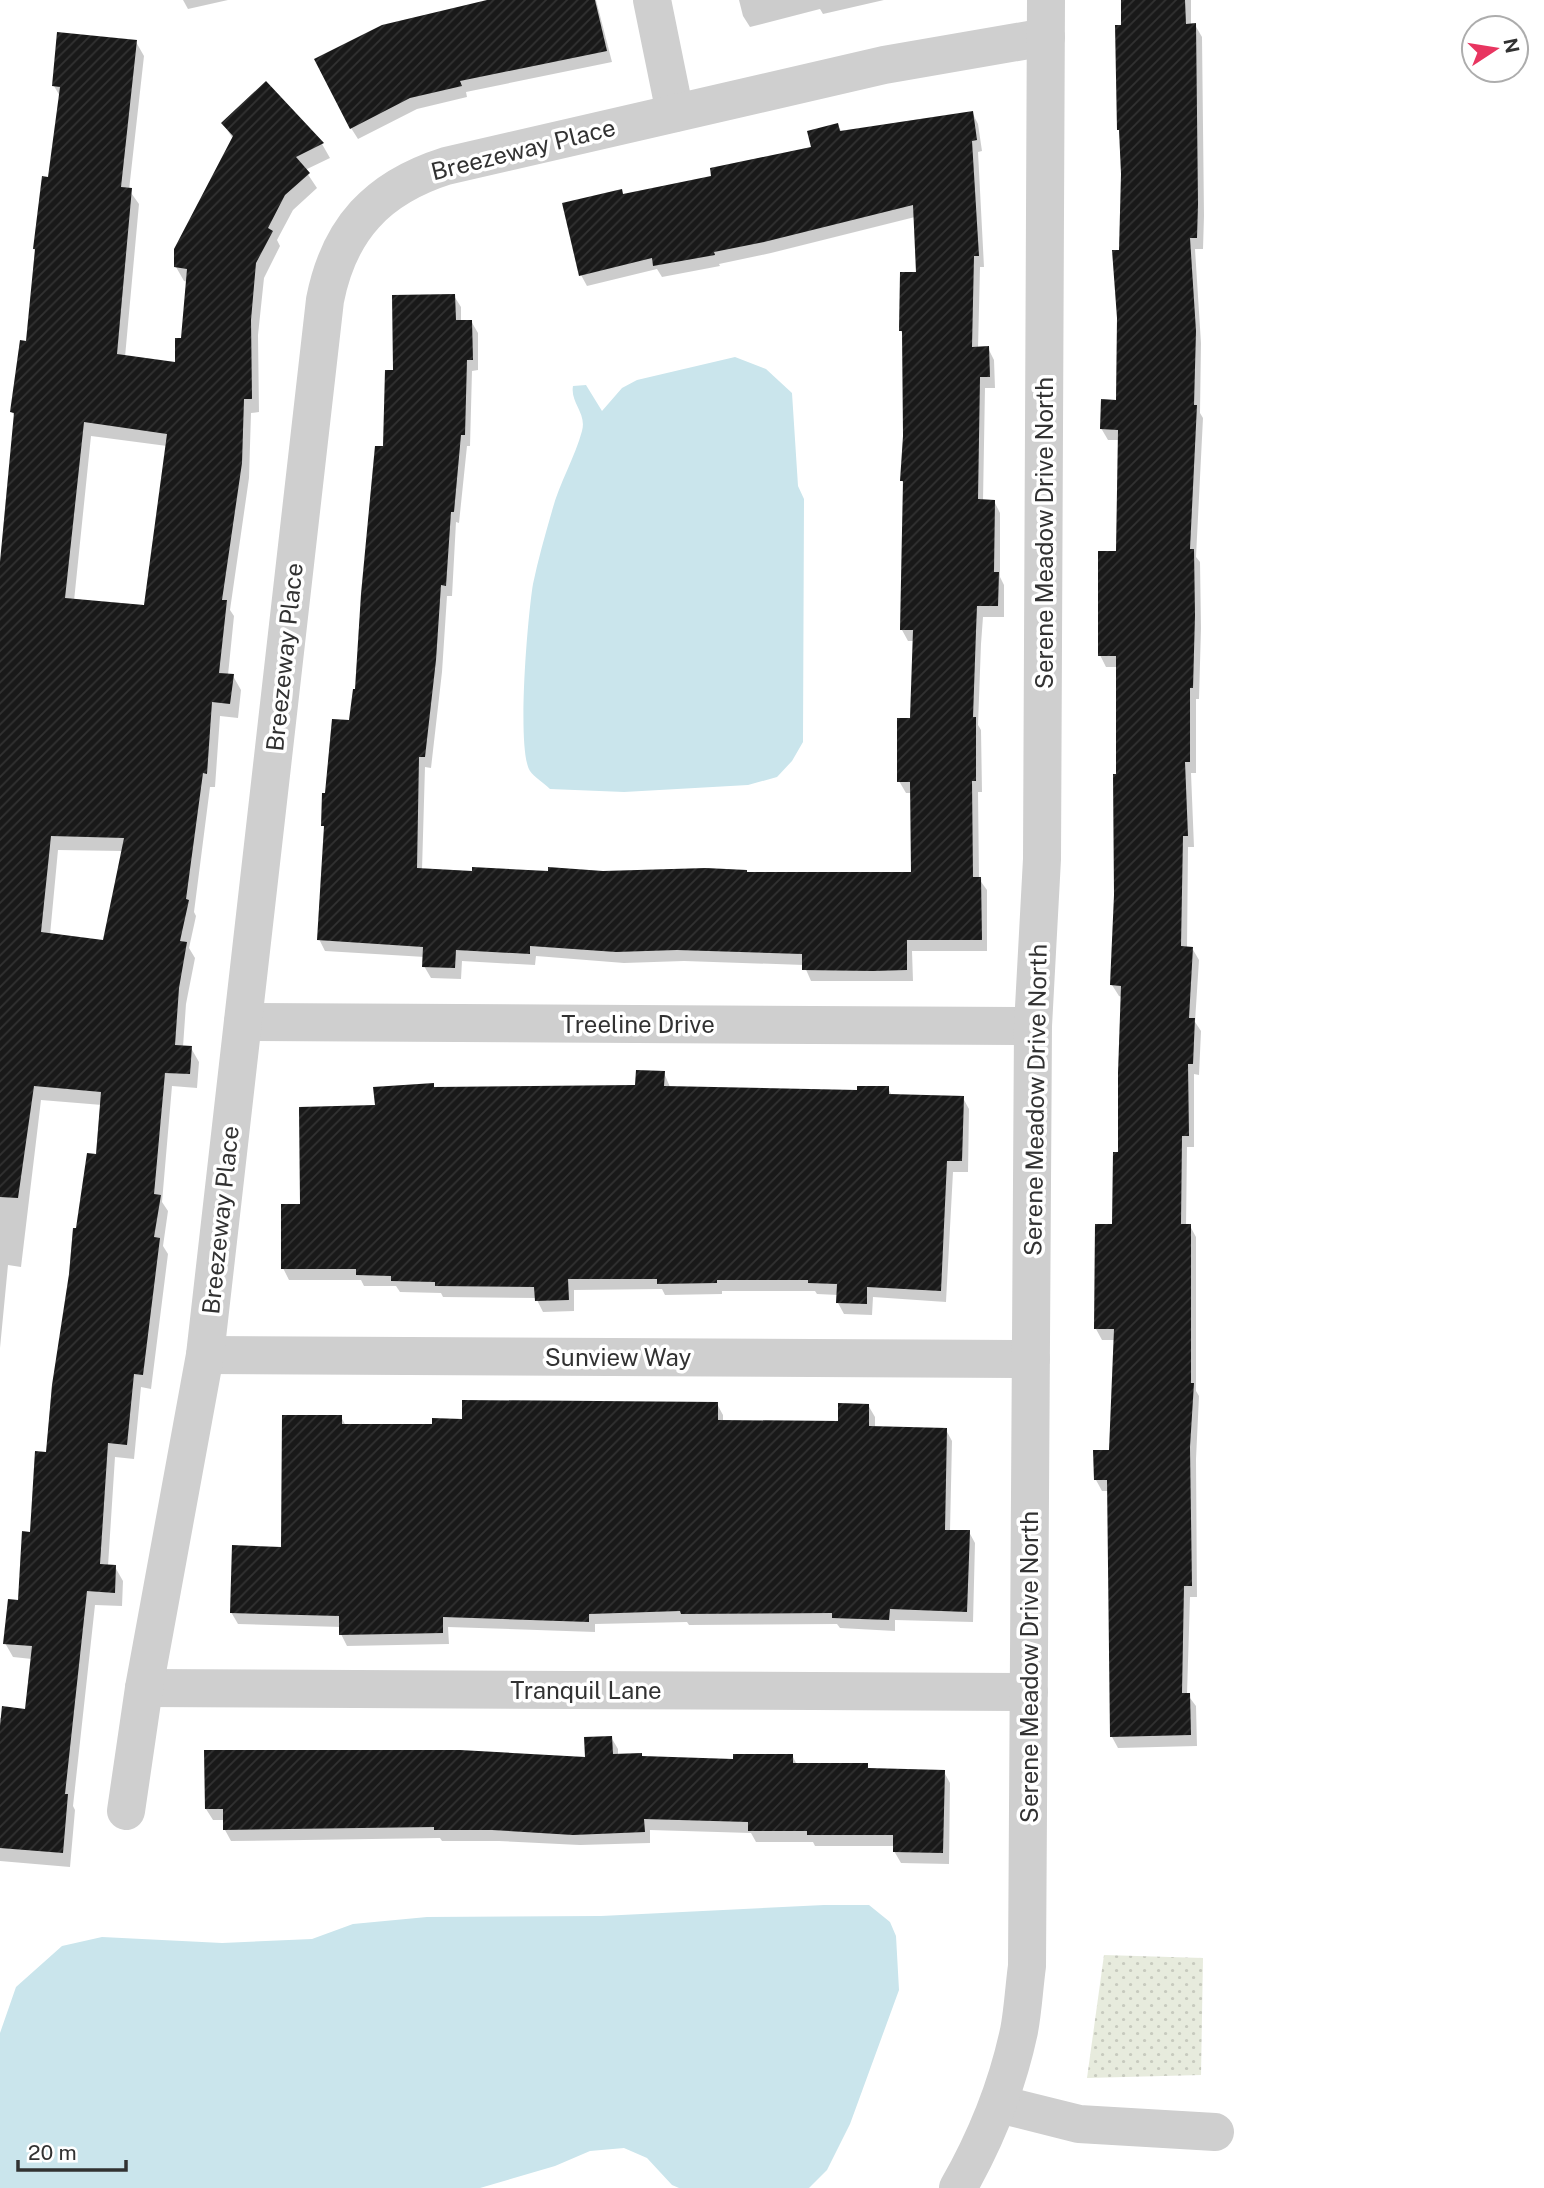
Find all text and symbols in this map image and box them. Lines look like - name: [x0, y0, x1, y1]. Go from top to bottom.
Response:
- north arrow: [1460, 14, 1530, 84]
- text: N: [1499, 36, 1524, 55]
- street label: Breezeway Place: [428, 113, 618, 185]
- street label: Serene Meadow Drive North: [1030, 377, 1058, 689]
- street label: Breezeway Place: [260, 561, 308, 753]
- street label: Serene Meadow Drive North: [1018, 944, 1052, 1256]
- street label: Treeline Drive: [561, 1010, 715, 1038]
- street label: Breezeway Place: [196, 1124, 244, 1316]
- street label: Sunview Way: [545, 1343, 691, 1371]
- street label: Serene Meadow Drive North: [1015, 1511, 1043, 1823]
- street label: Tranquil Lane: [510, 1676, 662, 1704]
- scale bar: [18, 2128, 126, 2172]
- text: 20 m: [28, 2140, 77, 2165]

